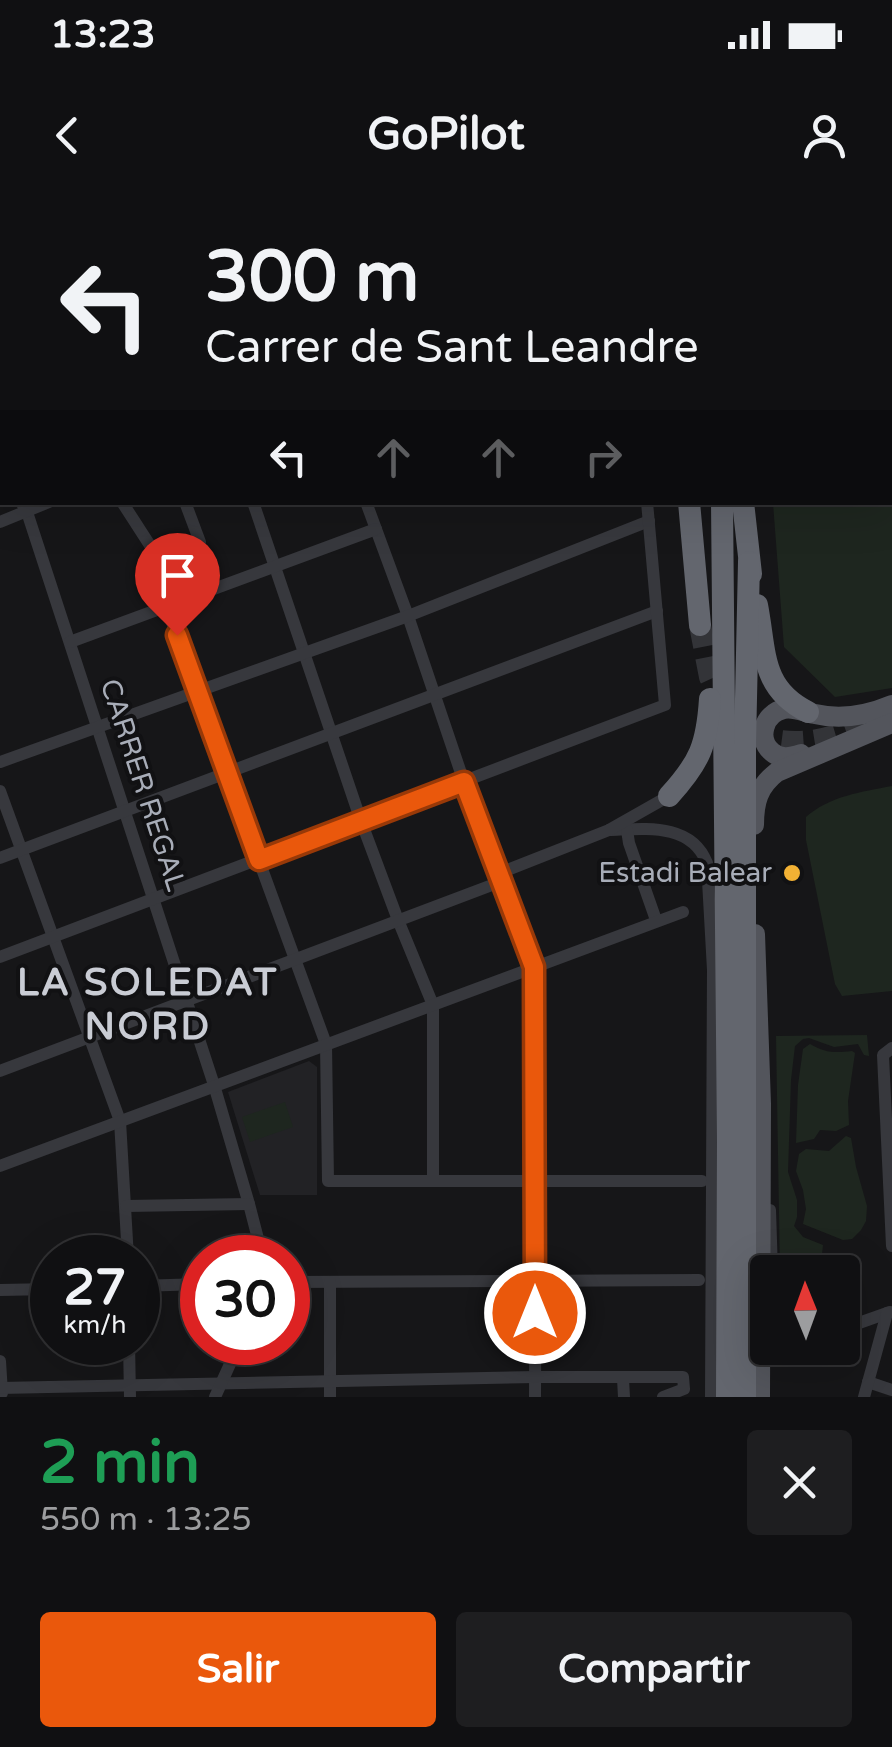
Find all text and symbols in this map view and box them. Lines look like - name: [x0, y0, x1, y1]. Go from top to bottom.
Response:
- text: 13:23: [50, 12, 155, 58]
- icon: back: [40, 108, 95, 163]
- text: GoPilot: [367, 108, 525, 162]
- icon: person: [797, 108, 852, 163]
- text: 300 m: [205, 236, 419, 320]
- icon: left: [40, 240, 170, 370]
- text: Carrer de Sant Leandre: [205, 321, 699, 375]
- icon: left: [261, 430, 316, 485]
- icon: ahead: [366, 430, 421, 485]
- icon: ahead: [471, 430, 526, 485]
- icon: right: [576, 430, 631, 485]
- pin: [135, 533, 220, 636]
- icon: arrive: [150, 548, 205, 603]
- street label: CARRER REGAL: [93, 675, 193, 895]
- place label: Estadi Balear: [598, 856, 772, 890]
- marker: Estadi Balear: [781, 862, 803, 884]
- district label: LA SOLEDAT NORD: [17, 960, 279, 1050]
- speed limit sign: 30: [180, 1235, 310, 1365]
- north arrow: [750, 1255, 860, 1365]
- map controls: [750, 1255, 860, 1365]
- text: 27: [64, 1258, 126, 1318]
- position arrow: [483, 1261, 587, 1365]
- text: km/h: [64, 1310, 126, 1340]
- text: 2 min: [40, 1427, 200, 1499]
- button: close: [747, 1430, 852, 1535]
- text: 550 m · 13:25: [40, 1501, 252, 1539]
- button: Salir: [40, 1612, 436, 1727]
- button: Compartir: [456, 1612, 852, 1727]

